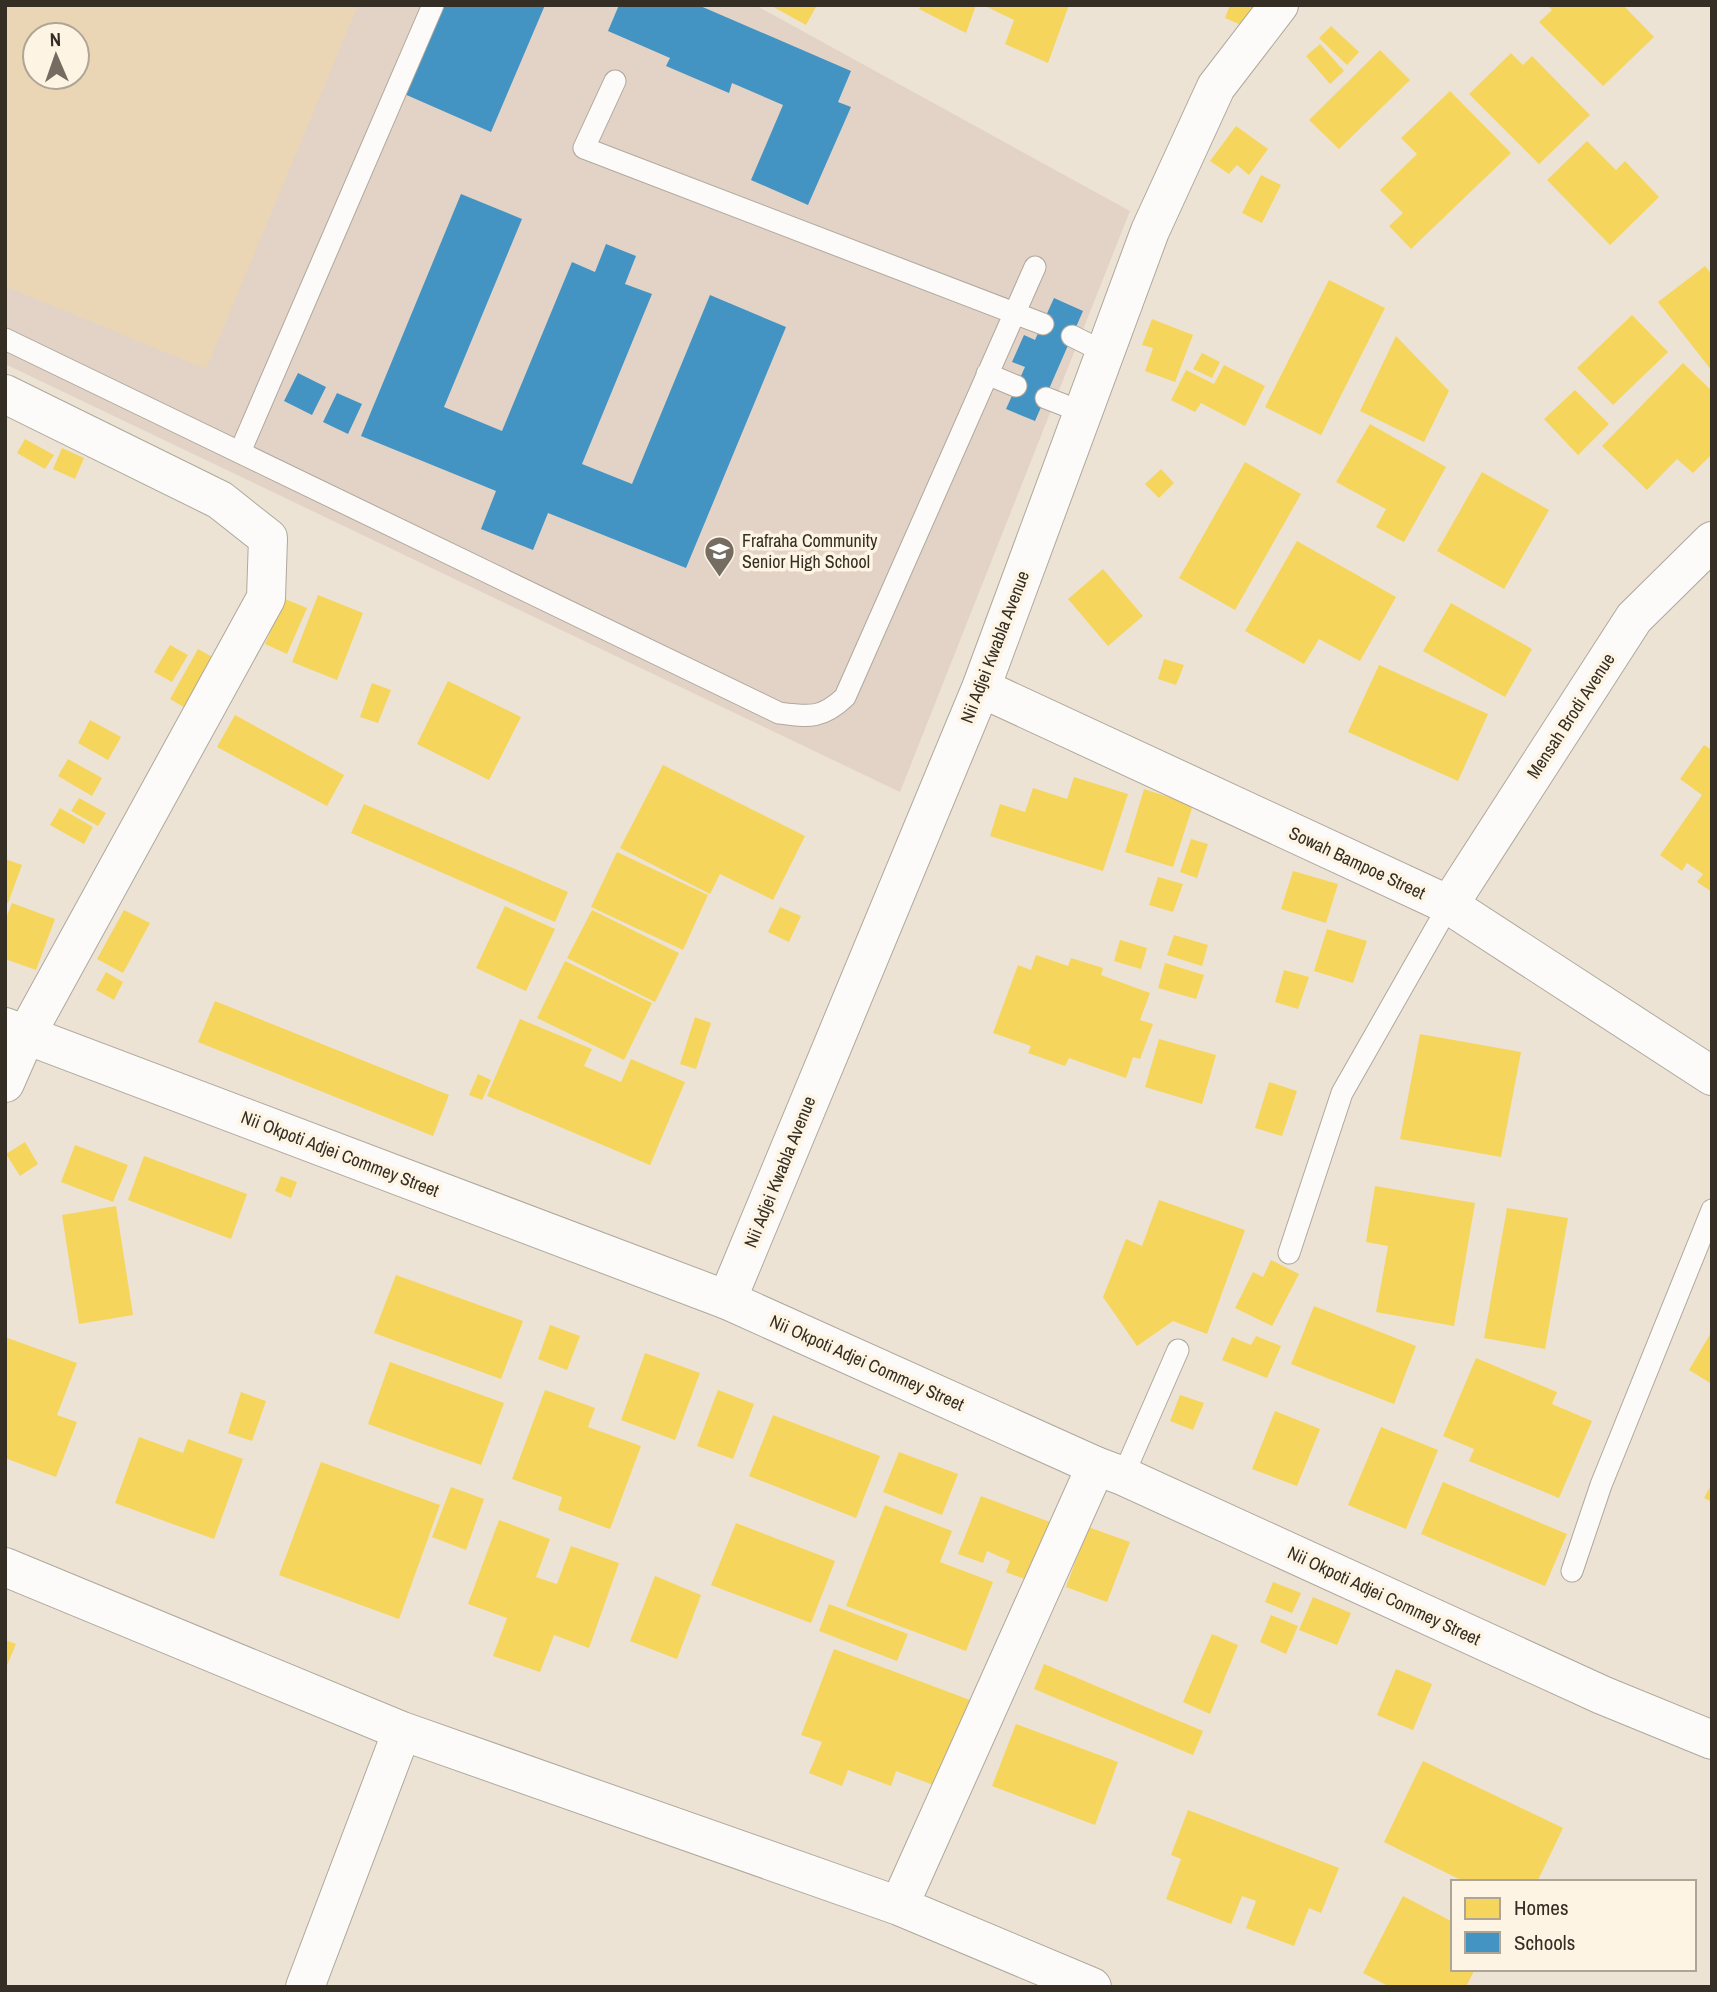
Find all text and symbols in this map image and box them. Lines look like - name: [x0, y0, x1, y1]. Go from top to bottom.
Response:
- north arrow: [21, 21, 91, 91]
- text: N: [49, 26, 61, 52]
- place label: Frafraha Community Senior High School: [742, 528, 878, 574]
- school or university icon: Frafraha Community Senior High School: [702, 534, 736, 578]
- street label: Nii Adjei Kwabla Avenue: [954, 567, 1035, 727]
- street label: Mensah Brodi Avenue: [1521, 648, 1621, 783]
- street label: Sowah Bampoe Street: [1285, 820, 1429, 905]
- street label: Nii Adjei Kwabla Avenue: [738, 1092, 821, 1251]
- street label: Nii Okpoti Adjei Commey Street: [238, 1104, 443, 1203]
- street label: Nii Okpoti Adjei Commey Street: [766, 1308, 968, 1417]
- street label: Nii Okpoti Adjei Commey Street: [1284, 1540, 1485, 1651]
- legend: [1451, 1880, 1696, 1971]
- text: Homes: [1514, 1893, 1569, 1922]
- text: Schools: [1514, 1928, 1575, 1957]

